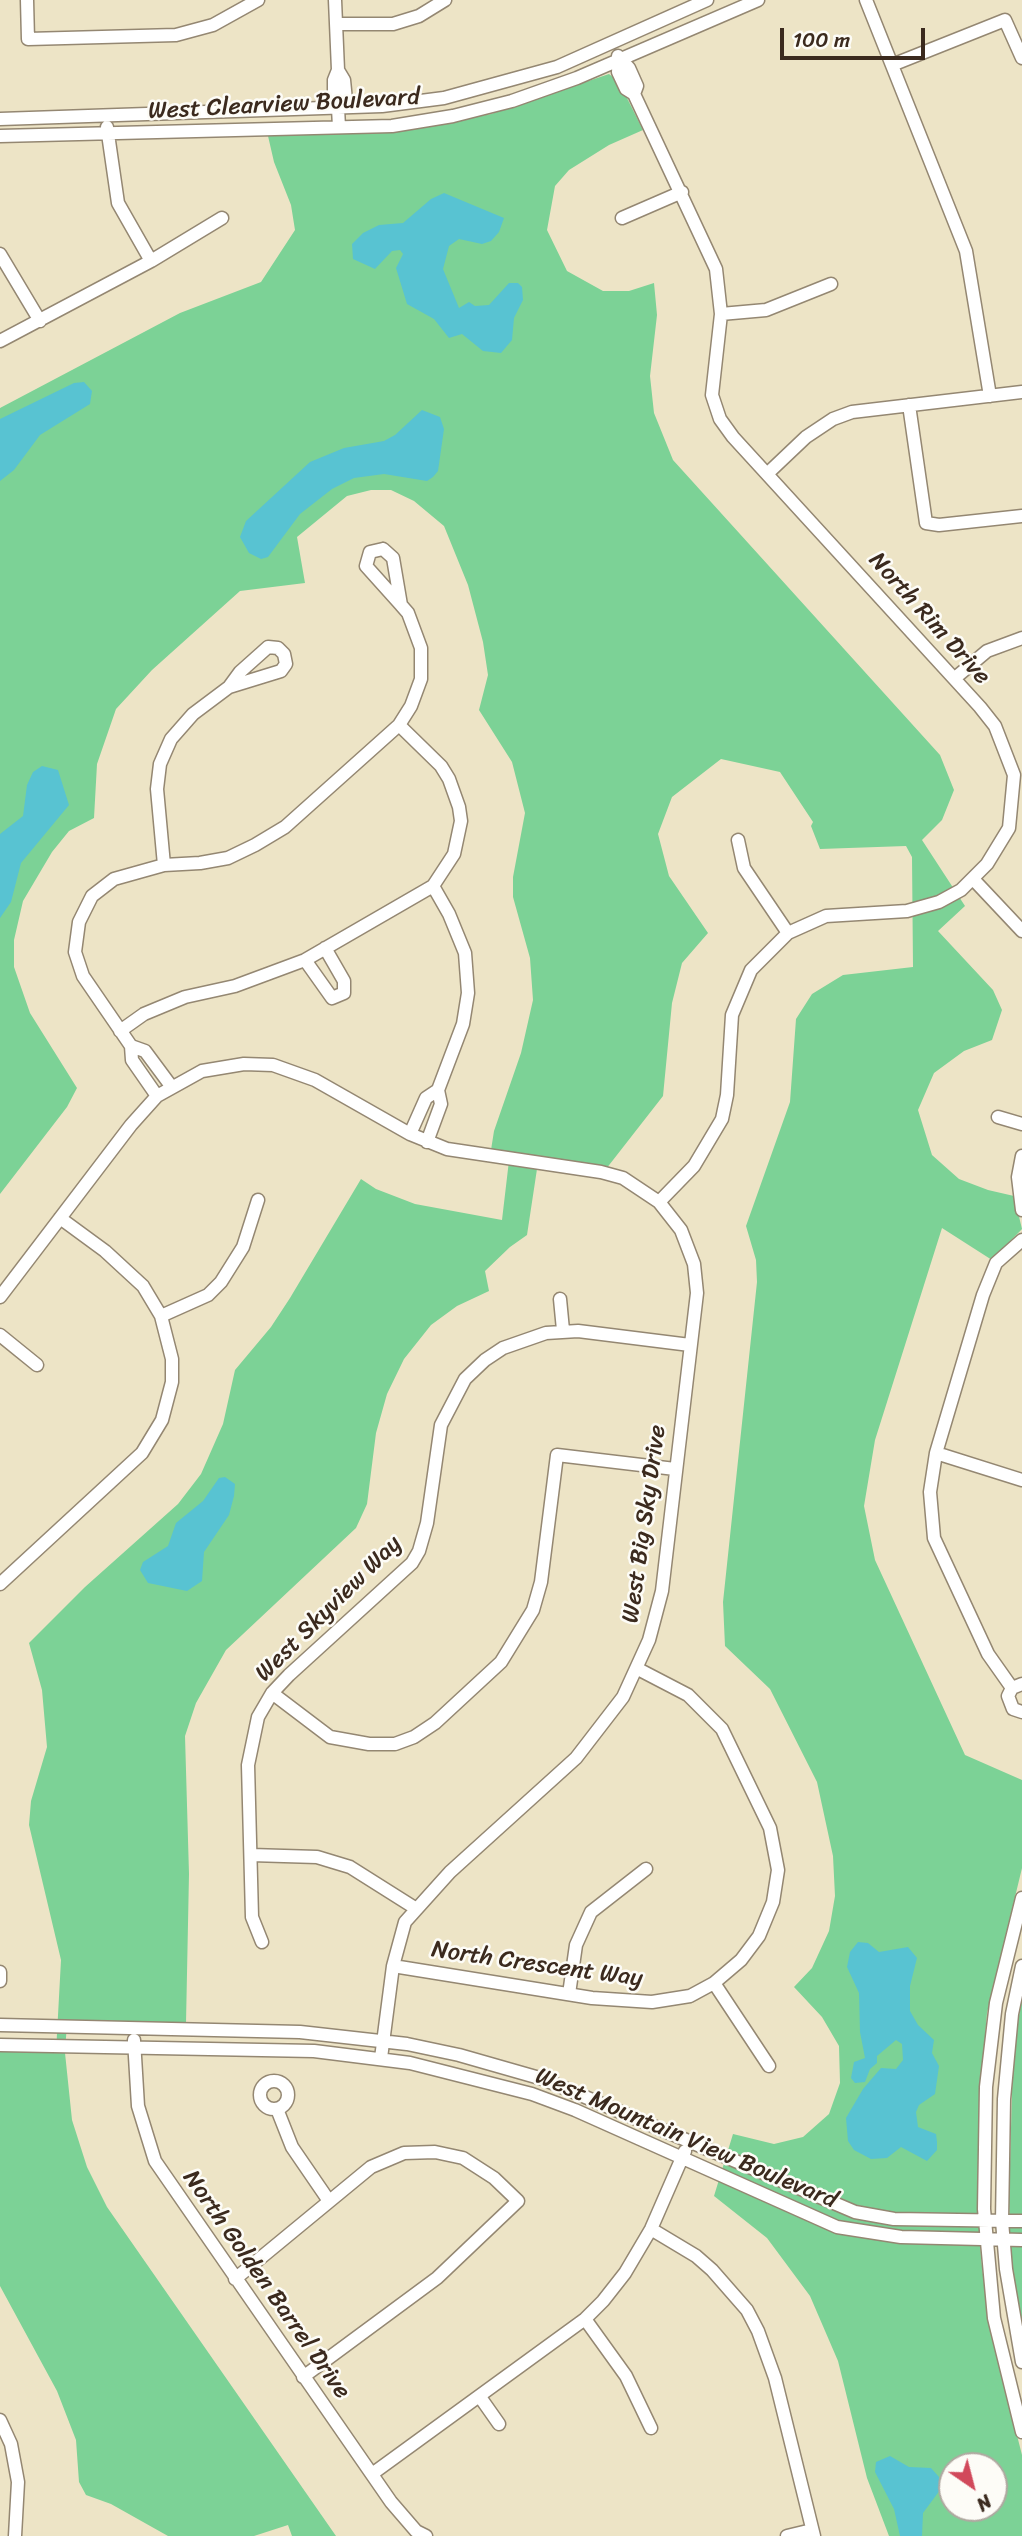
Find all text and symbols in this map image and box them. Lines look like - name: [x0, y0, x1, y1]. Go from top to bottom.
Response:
- scale bar: [784, 14, 929, 58]
- text: 100 m: [793, 21, 850, 59]
- street label: West Clearview Boulevard: [147, 84, 421, 126]
- street label: North Rim Drive: [862, 547, 996, 691]
- street label: West Big Sky Drive: [617, 1423, 673, 1625]
- street label: West Skyview Way: [250, 1530, 408, 1688]
- street label: North Crescent Way: [429, 1936, 645, 1994]
- street label: West Mountain View Boulevard: [531, 2062, 841, 2216]
- street label: North Golden Barrel Drive: [176, 2165, 356, 2405]
- north arrow: [938, 2452, 1008, 2522]
- text: N: [969, 2486, 999, 2520]

